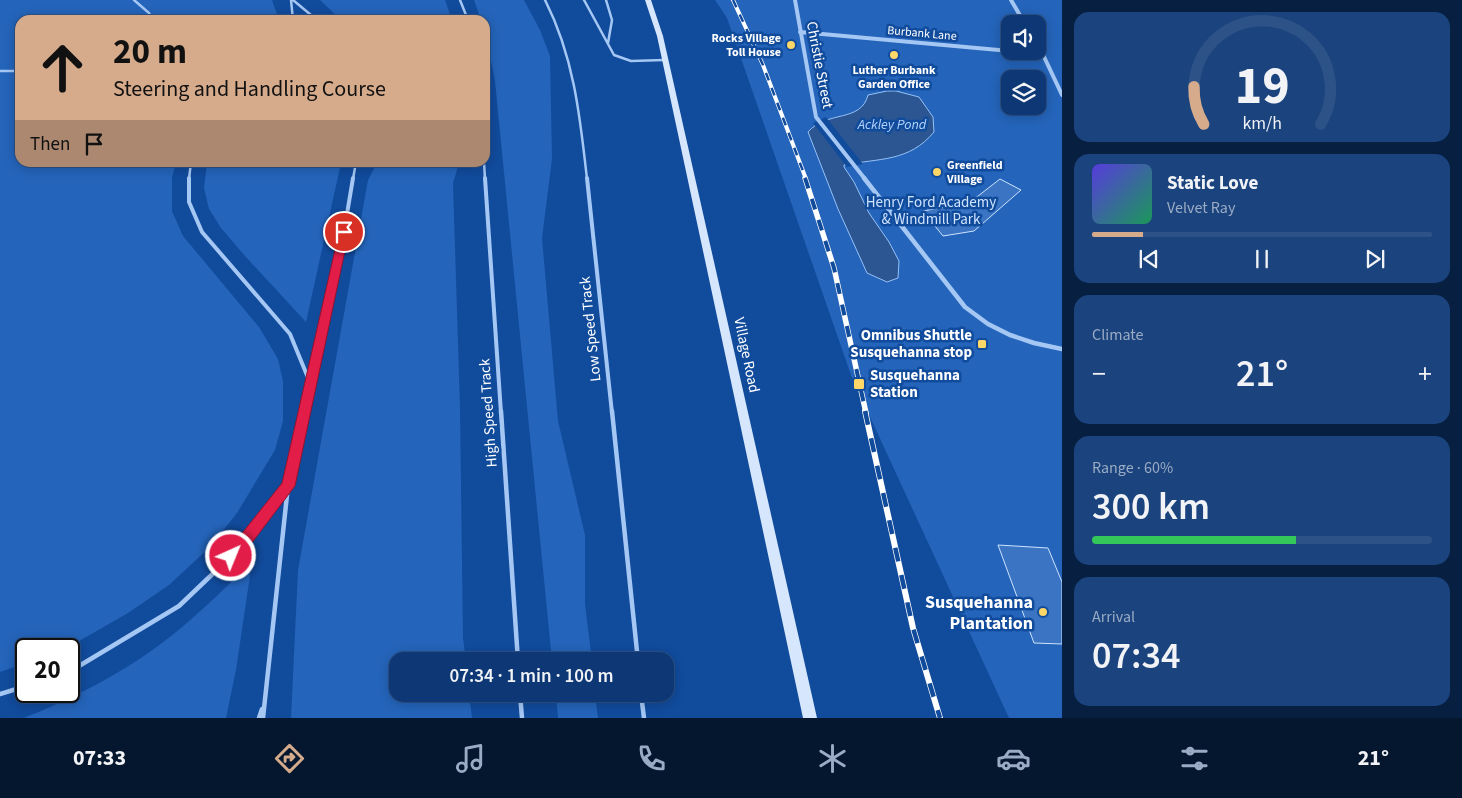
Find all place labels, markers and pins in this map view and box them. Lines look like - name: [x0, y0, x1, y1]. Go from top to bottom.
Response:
- place label: Rocks Village Toll House: [712, 30, 781, 61]
- marker: Rocks Village Toll House: [785, 39, 797, 51]
- marker: Luther Burbank Garden Office: [888, 49, 900, 61]
- place label: Luther Burbank Garden Office: [852, 62, 936, 93]
- place label: Greenfield Village: [946, 157, 1003, 188]
- marker: Greenfield Village: [931, 166, 943, 178]
- pin: [323, 211, 365, 253]
- place label: Omnibus Shuttle Susquehanna stop: [850, 325, 972, 363]
- marker: Omnibus Shuttle Susquehanna stop: [976, 338, 988, 350]
- place label: Susquehanna Station: [870, 365, 960, 403]
- marker: Susquehanna Station: [852, 377, 866, 391]
- place label: Susquehanna Plantation: [925, 590, 1033, 636]
- marker: Susquehanna Plantation: [1037, 606, 1049, 618]

